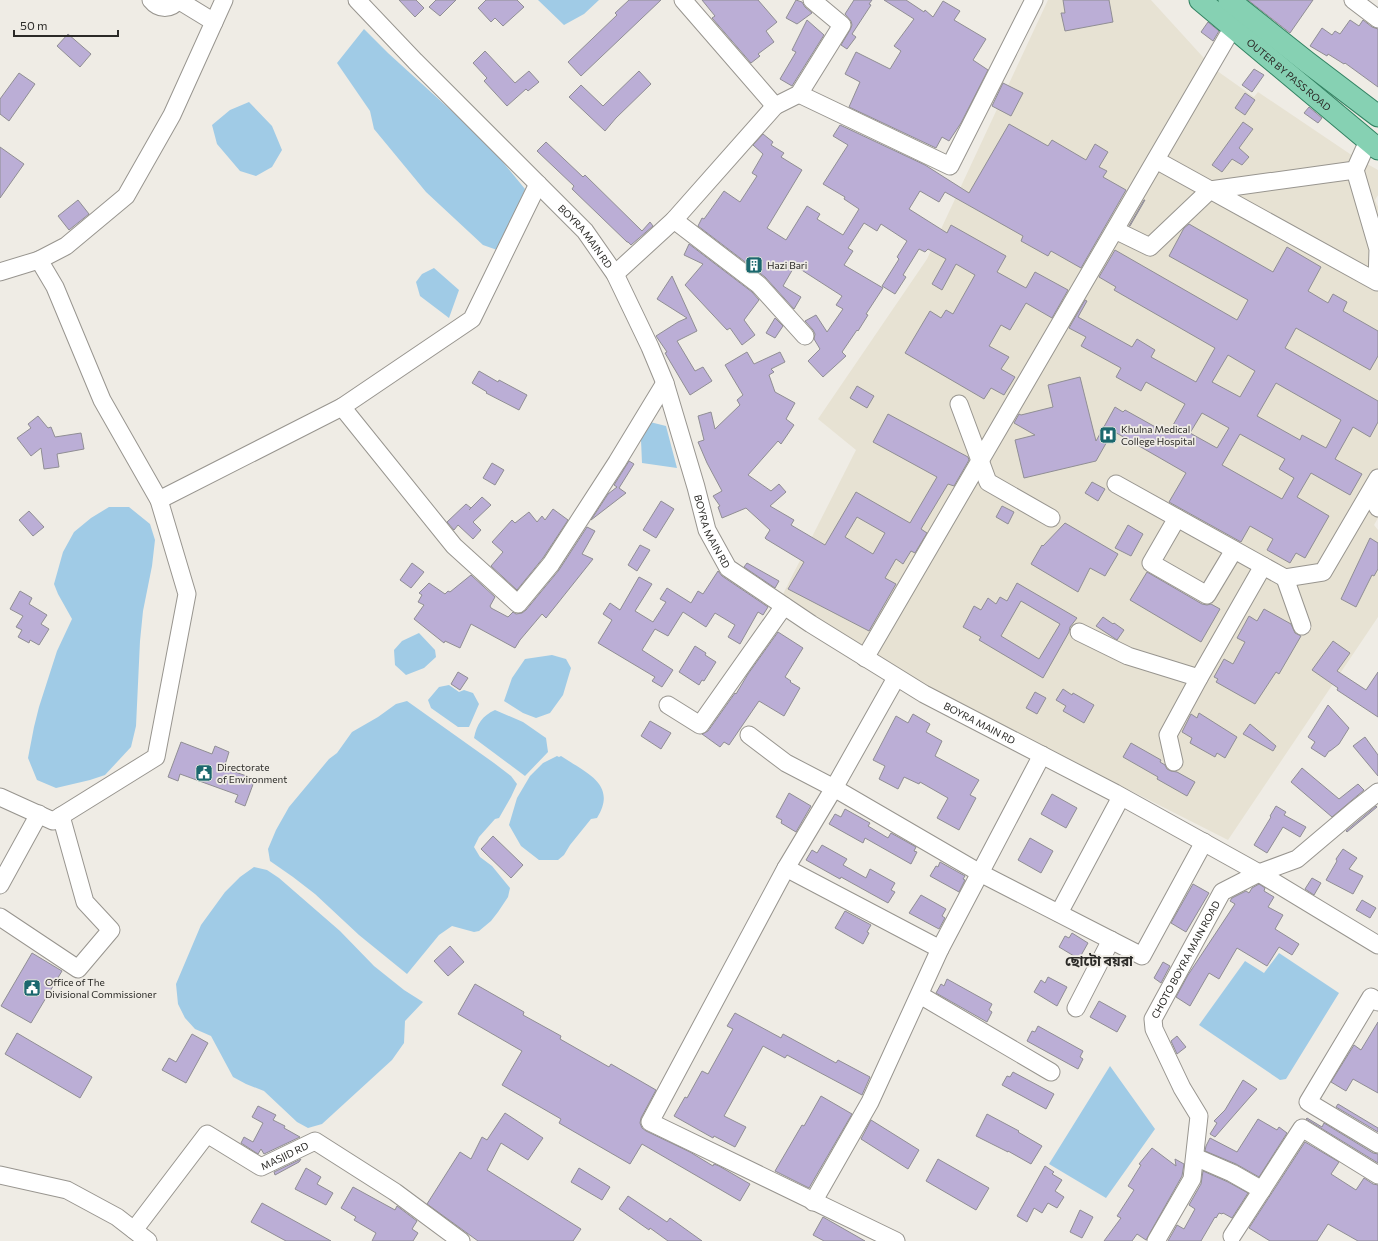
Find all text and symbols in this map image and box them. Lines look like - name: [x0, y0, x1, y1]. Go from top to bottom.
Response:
- scale bar: [14, 12, 118, 38]
- text: 50 m: [20, 18, 48, 32]
- street label: OUTER BY PASS ROAD: [1244, 36, 1334, 113]
- street label: BOYRA MAIN RD: [556, 202, 615, 271]
- building icon: Hazi Bari: [744, 255, 764, 275]
- place label: Hazi Bari: [767, 259, 807, 271]
- place label: Khulna Medical College Hospital: [1121, 423, 1195, 447]
- hospital icon: Khulna Medical College Hospital: [1098, 425, 1118, 445]
- street label: BOYRA MAIN RD: [692, 493, 733, 570]
- street label: BOYRA MAIN RD: [942, 699, 1018, 746]
- place label: Directorate of Environment: [217, 761, 287, 785]
- public building icon: Directorate of Environment: [194, 763, 214, 783]
- street label: CHOTO BOYRA MAIN ROAD: [1149, 898, 1222, 1020]
- district label: ছোটো বয়রা: [1065, 952, 1134, 969]
- place label: Office of The Divisional Commissioner: [45, 976, 157, 1000]
- public building icon: Office of The Divisional Commissioner: [22, 978, 42, 998]
- street label: MASJID RD: [259, 1139, 310, 1172]

